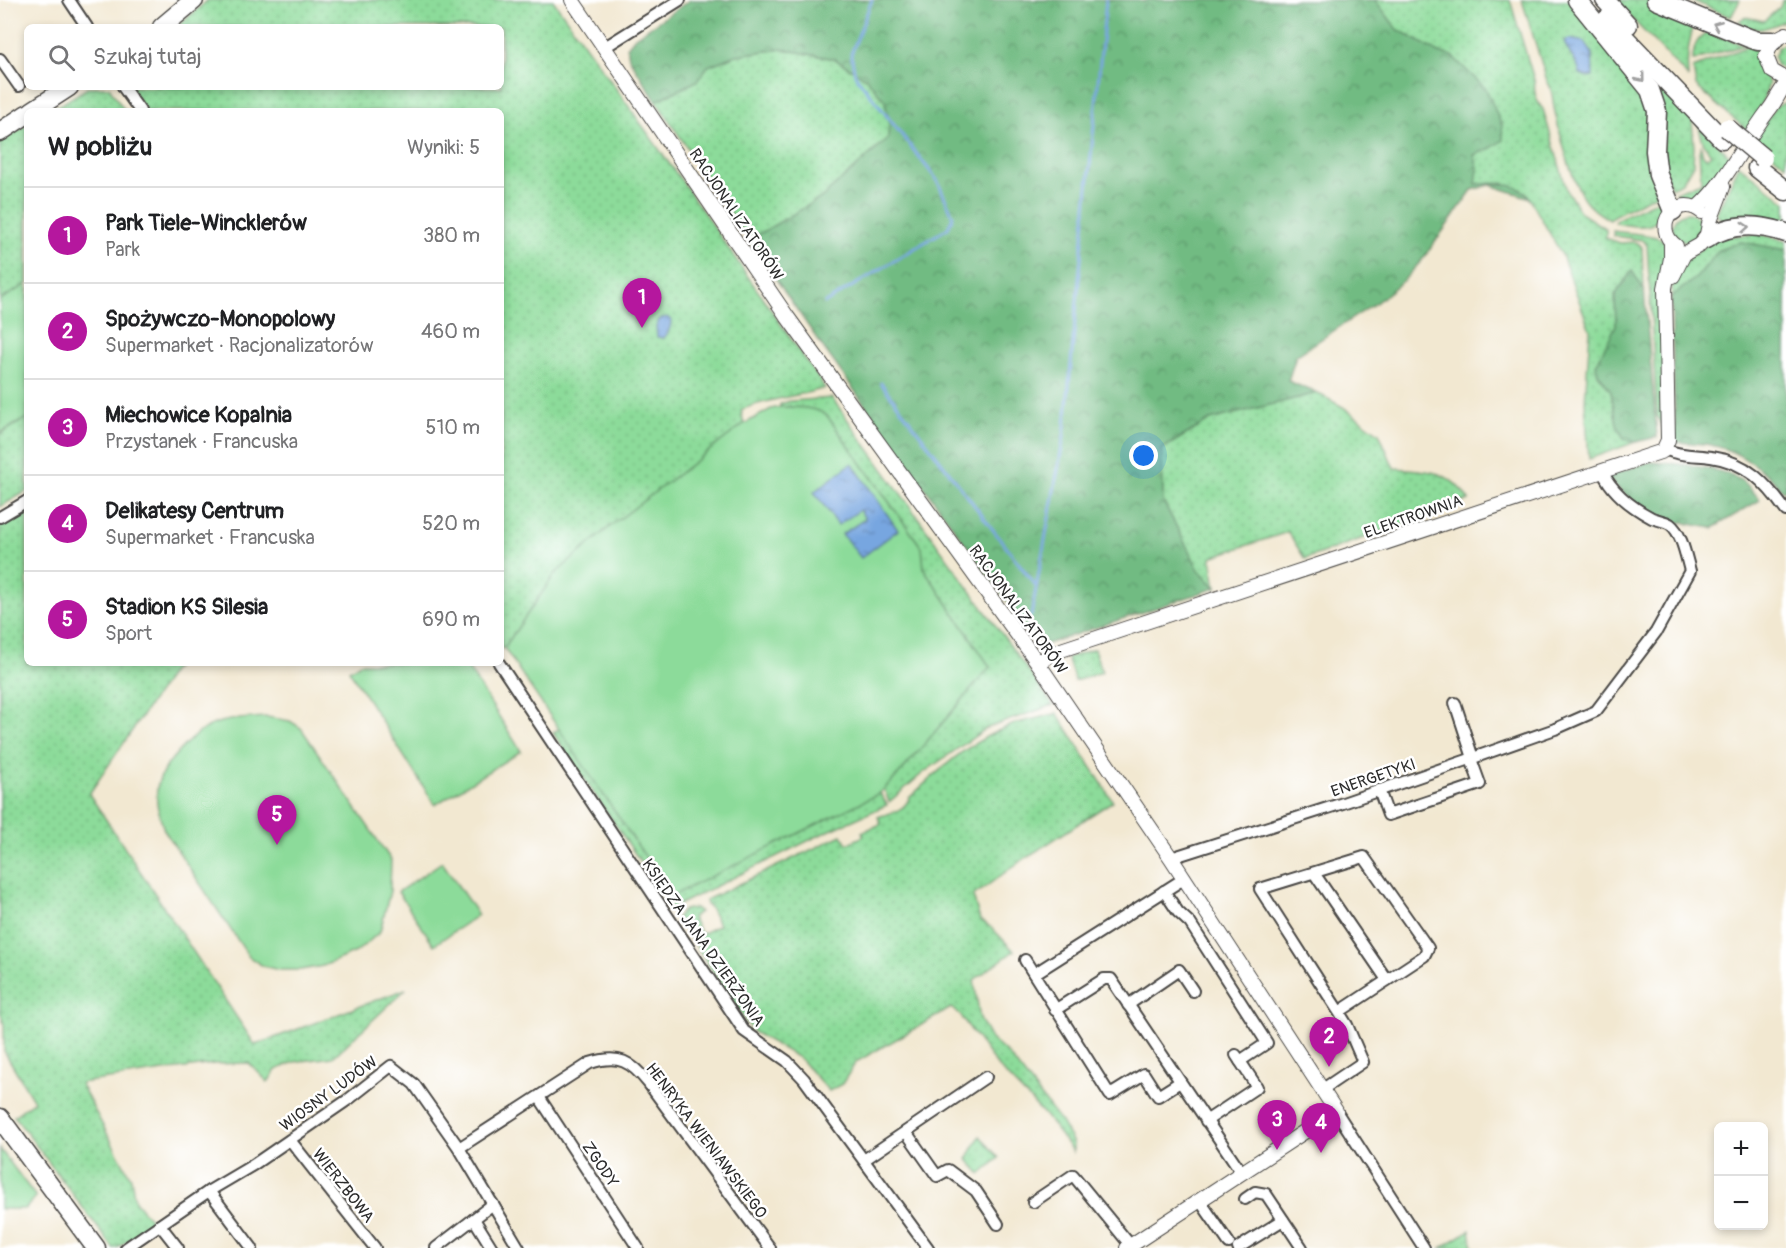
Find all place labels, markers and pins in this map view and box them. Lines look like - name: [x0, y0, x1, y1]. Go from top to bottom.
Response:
- pin: 1: [622, 278, 662, 328]
- pin: 5: [258, 796, 296, 845]
- pin: 2: [1310, 1018, 1348, 1067]
- pin: 3: [1258, 1100, 1296, 1150]
- pin: 4: [1302, 1104, 1340, 1153]

